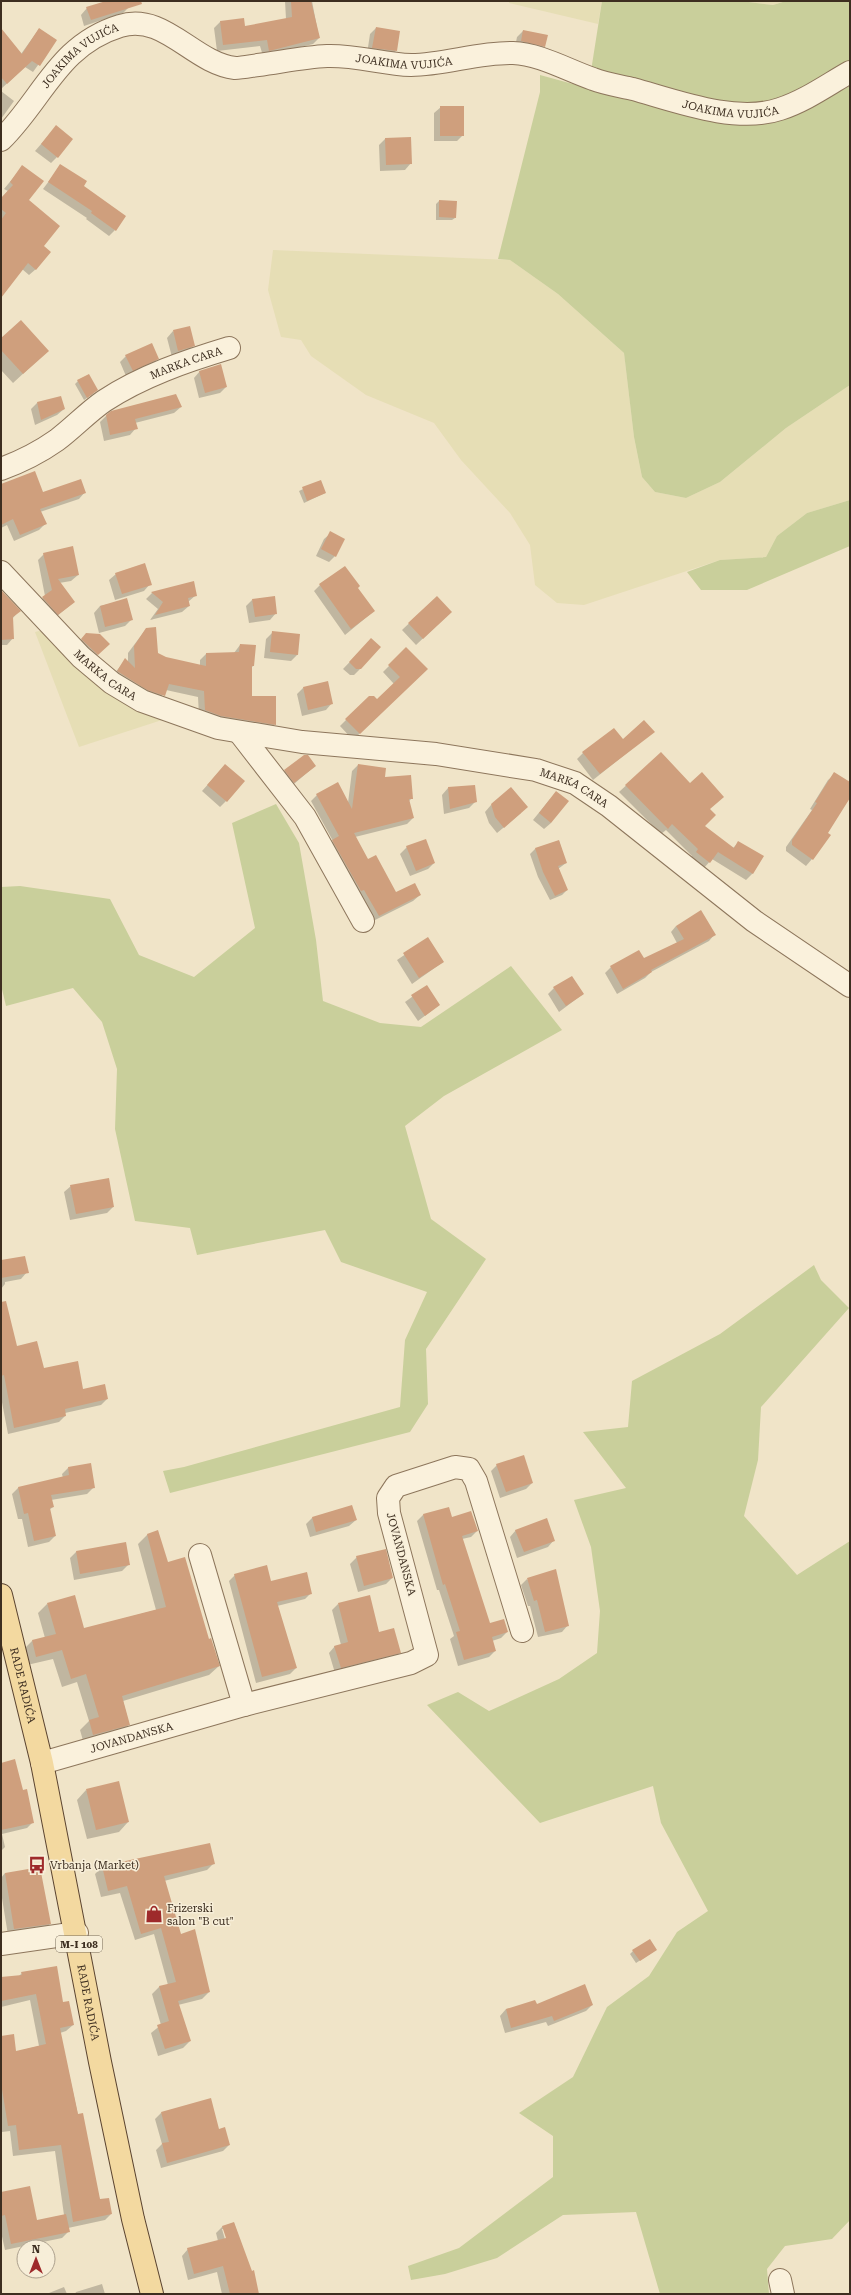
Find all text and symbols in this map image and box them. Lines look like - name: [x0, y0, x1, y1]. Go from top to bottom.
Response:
- street label: JOAKIMA VUJIĆA: [39, 20, 120, 91]
- street label: JOAKIMA VUJIĆA: [355, 51, 454, 72]
- street label: JOAKIMA VUJIĆA: [681, 97, 780, 120]
- street label: MARKA CARA: [148, 344, 224, 382]
- street label: MARKA CARA: [71, 647, 139, 703]
- street label: MARKA CARA: [538, 765, 611, 810]
- street label: JOVANDANSKA: [384, 1511, 418, 1597]
- street label: RADE RADIĆA: [8, 1646, 39, 1725]
- street label: JOVANDANSKA: [88, 1719, 175, 1755]
- bus stop icon: Vrbanja (Market): [27, 1855, 47, 1875]
- place label: Vrbanja (Market): [50, 1859, 139, 1872]
- place label: Frizerski salon "B cut": [167, 1902, 234, 1928]
- shop icon: Frizerski salon "B cut": [144, 1904, 164, 1924]
- road number: M-I 108: [56, 1936, 102, 1952]
- street label: RADE RADIĆA: [75, 1963, 102, 2042]
- north arrow: [16, 2239, 56, 2279]
- text: N: [32, 2243, 41, 2256]

